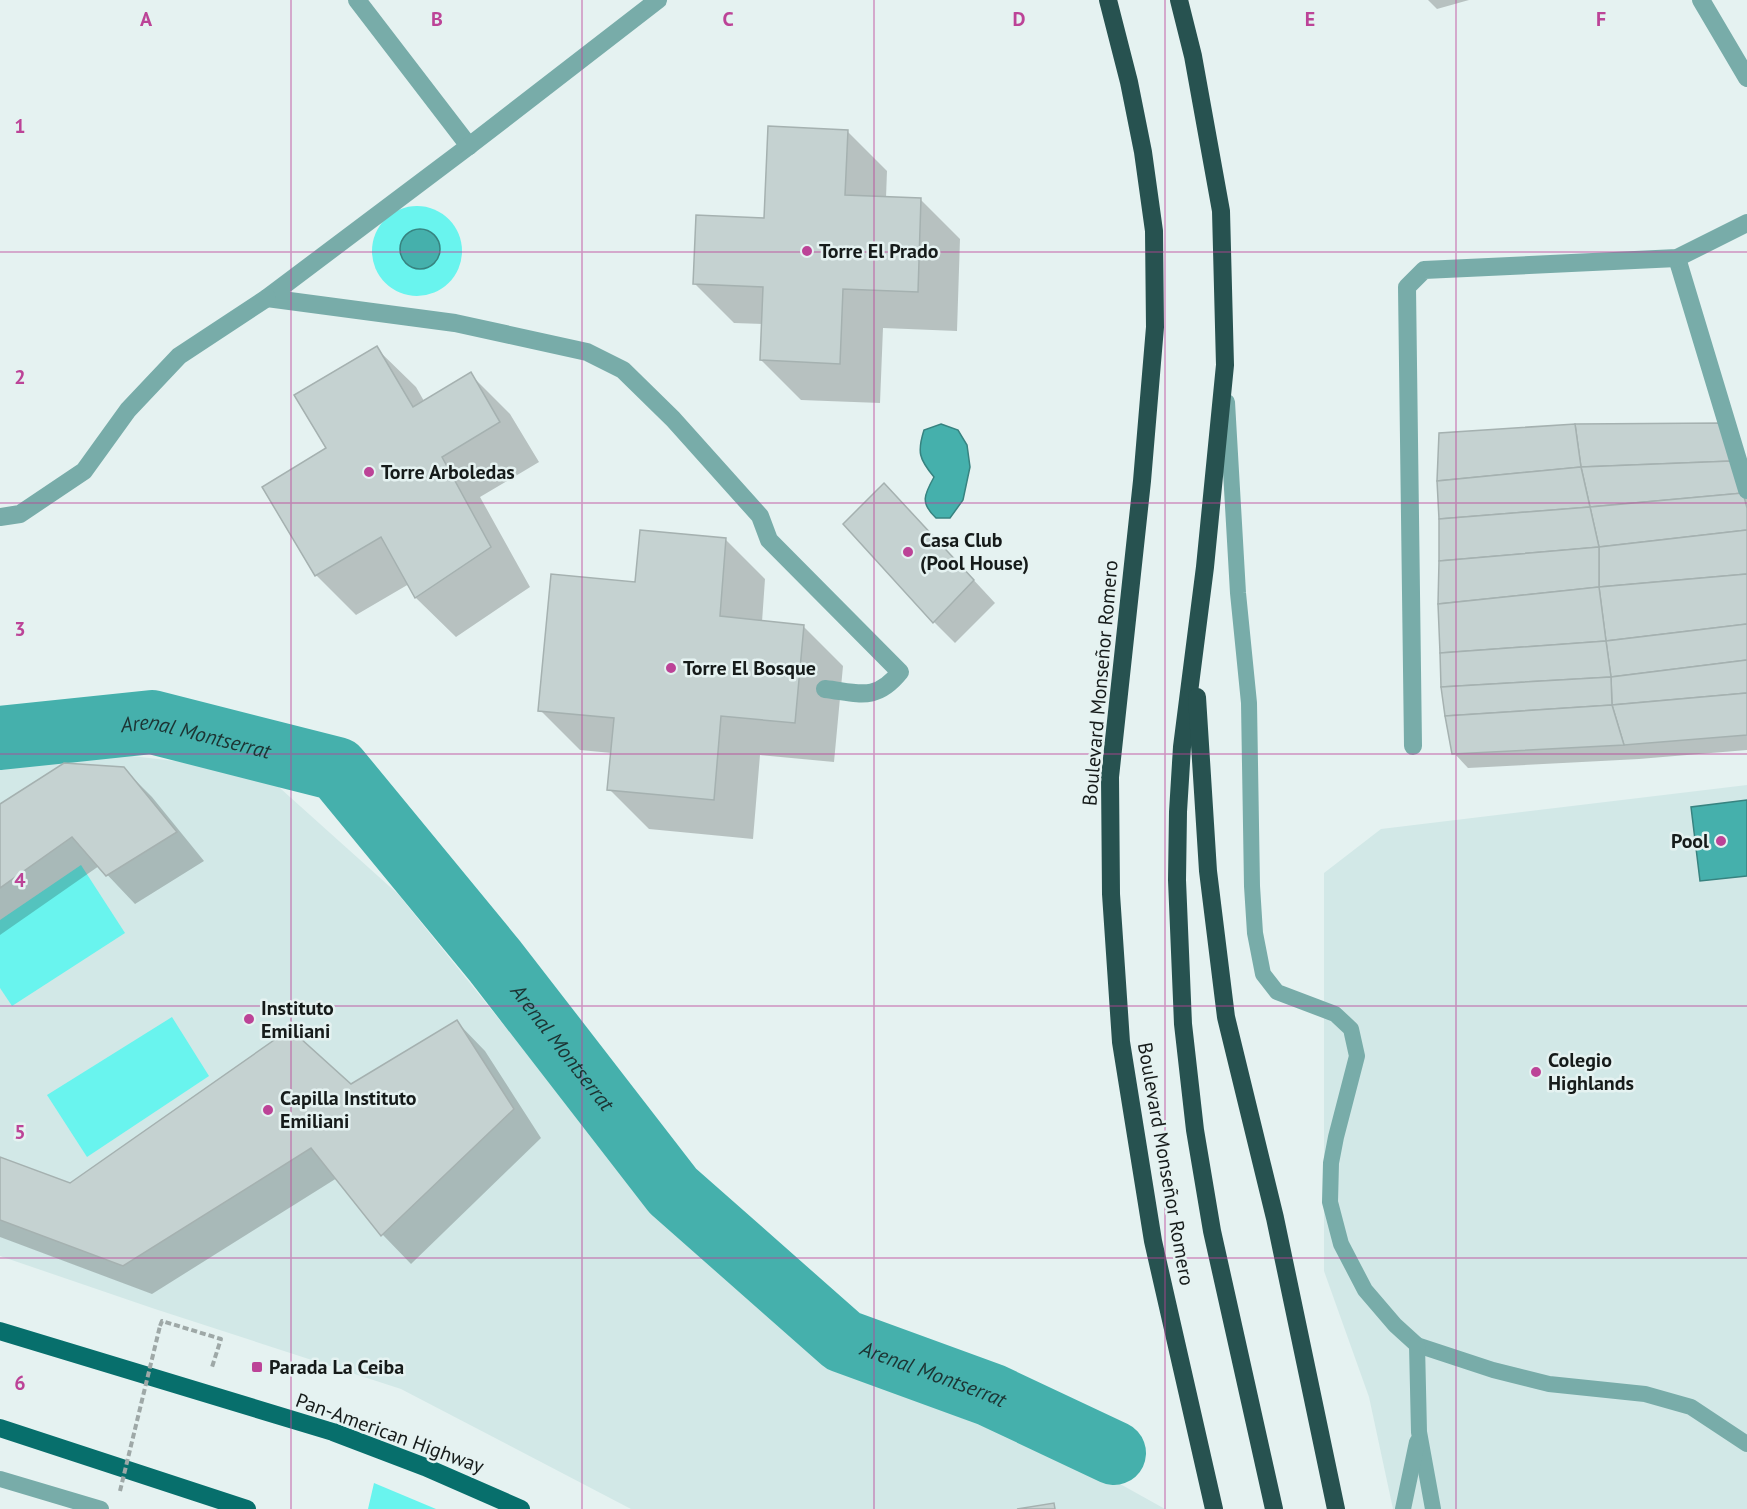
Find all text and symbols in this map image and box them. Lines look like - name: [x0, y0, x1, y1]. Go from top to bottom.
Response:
- text: A: [140, 6, 153, 32]
- text: B: [431, 6, 443, 32]
- text: C: [722, 6, 734, 32]
- text: D: [1013, 6, 1026, 32]
- text: E: [1305, 6, 1315, 32]
- text: F: [1596, 6, 1606, 32]
- text: 1: [14, 113, 26, 139]
- place label: Torre El Prado: [819, 238, 939, 264]
- marker: Torre El Prado: [800, 244, 814, 258]
- text: 2: [14, 364, 26, 390]
- place label: Torre Arboledas: [381, 459, 515, 485]
- marker: Torre Arboledas: [362, 465, 376, 479]
- place label: Casa Club (Pool House): [920, 527, 1029, 576]
- marker: Casa Club (Pool House): [901, 545, 915, 559]
- street label: Boulevard Monseñor Romero: [1076, 559, 1124, 807]
- text: 3: [14, 616, 26, 642]
- place label: Torre El Bosque: [683, 655, 816, 681]
- marker: Torre El Bosque: [664, 661, 678, 675]
- water label: Arenal Montserrat: [118, 708, 275, 765]
- place label: Pool: [1671, 828, 1709, 854]
- marker: Pool: [1714, 834, 1728, 848]
- text: 4: [14, 867, 26, 893]
- water label: Arenal Montserrat: [504, 978, 621, 1117]
- place label: Instituto Emiliani: [261, 995, 334, 1044]
- marker: Instituto Emiliani: [242, 1012, 256, 1026]
- street label: Boulevard Monseñor Romero: [1132, 1040, 1200, 1288]
- place label: Colegio Highlands: [1548, 1047, 1634, 1096]
- marker: Colegio Highlands: [1529, 1065, 1543, 1079]
- place label: Capilla Instituto Emiliani: [280, 1085, 417, 1134]
- marker: Capilla Instituto Emiliani: [261, 1103, 275, 1117]
- text: 5: [14, 1119, 26, 1145]
- water label: Arenal Montserrat: [856, 1334, 1012, 1414]
- place label: Parada La Ceiba: [269, 1354, 404, 1380]
- marker: Parada La Ceiba: [250, 1360, 264, 1374]
- text: 6: [14, 1370, 26, 1396]
- street label: Pan-American Highway: [292, 1387, 488, 1479]

